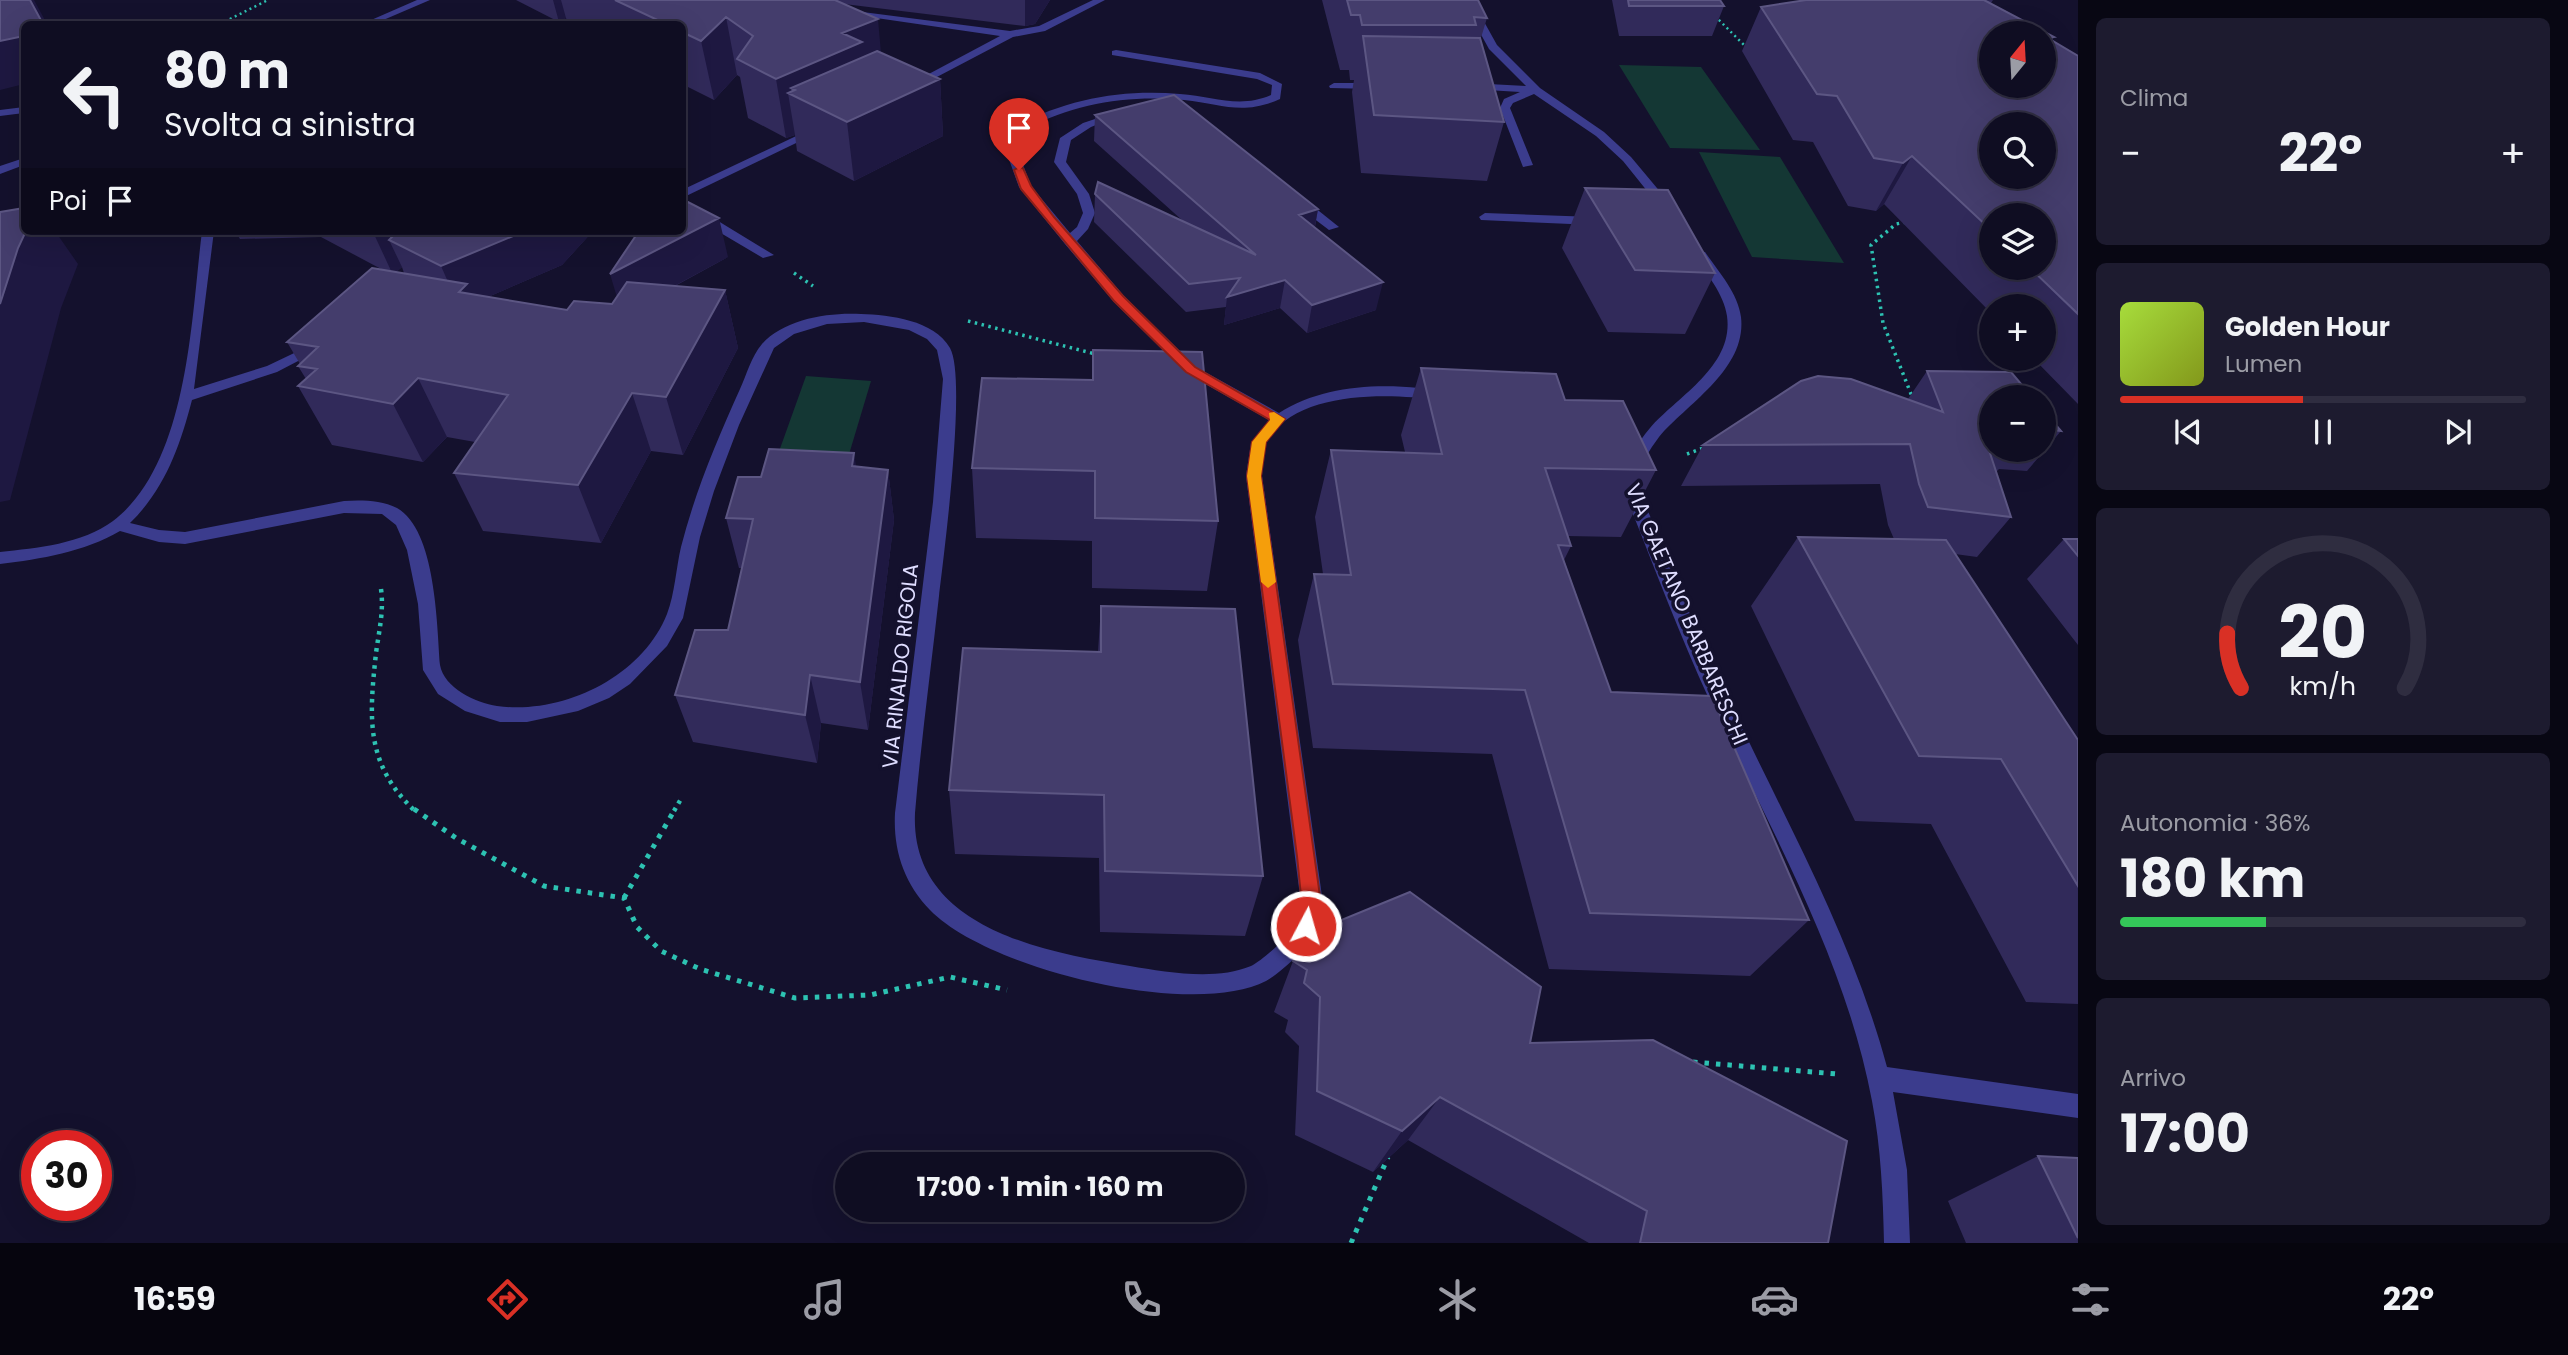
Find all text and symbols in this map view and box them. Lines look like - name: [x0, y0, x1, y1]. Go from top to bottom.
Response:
- north arrow: [1979, 21, 2056, 98]
- map controls: [1979, 21, 2056, 462]
- text: 80 m: [164, 37, 290, 105]
- icon: left: [49, 49, 140, 140]
- text: Clima: [2120, 82, 2188, 114]
- pin: [989, 98, 1049, 170]
- text: Svolta a sinistra: [164, 102, 416, 147]
- icon: arrive: [1000, 109, 1038, 147]
- button: search: [1979, 112, 2056, 189]
- text: 22°: [2279, 117, 2362, 190]
- text: −: [2120, 127, 2141, 180]
- text: +: [2500, 127, 2526, 180]
- icon: arrive: [101, 182, 139, 220]
- text: Poi: [49, 183, 87, 219]
- button: layers: [1979, 203, 2056, 280]
- button: +: [1979, 294, 2056, 371]
- text: Golden Hour: [2225, 309, 2390, 345]
- text: Lumen: [2225, 348, 2302, 380]
- button: −: [1979, 385, 2056, 462]
- icon: previous: [2169, 413, 2207, 451]
- icon: pause: [2304, 413, 2342, 451]
- icon: next: [2439, 413, 2477, 451]
- street label: VIA GAETANO BARBARESCHI: [1619, 479, 1755, 749]
- street label: VIA RINALDO RIGOLA: [875, 562, 925, 770]
- text: 20: [2278, 582, 2368, 683]
- text: km/h: [2290, 668, 2356, 703]
- text: Autonomia · 36%: [2120, 807, 2310, 839]
- text: 180 km: [2120, 842, 2305, 915]
- position arrow: [1269, 889, 1343, 963]
- text: Arrivo: [2120, 1062, 2186, 1094]
- text: 17:00: [2120, 1097, 2250, 1170]
- speed limit sign: 30: [21, 1130, 112, 1221]
- text: 17:00 · 1 min · 160 m: [917, 1169, 1163, 1205]
- icon: directions: [483, 1275, 532, 1324]
- icon: music: [800, 1275, 849, 1324]
- icon: phone: [1117, 1275, 1166, 1324]
- icon: climate: [1433, 1275, 1482, 1324]
- icon: car: [1750, 1275, 1799, 1324]
- icon: filters: [2066, 1275, 2115, 1324]
- text: 16:59: [134, 1276, 216, 1321]
- text: 22°: [2383, 1276, 2434, 1321]

